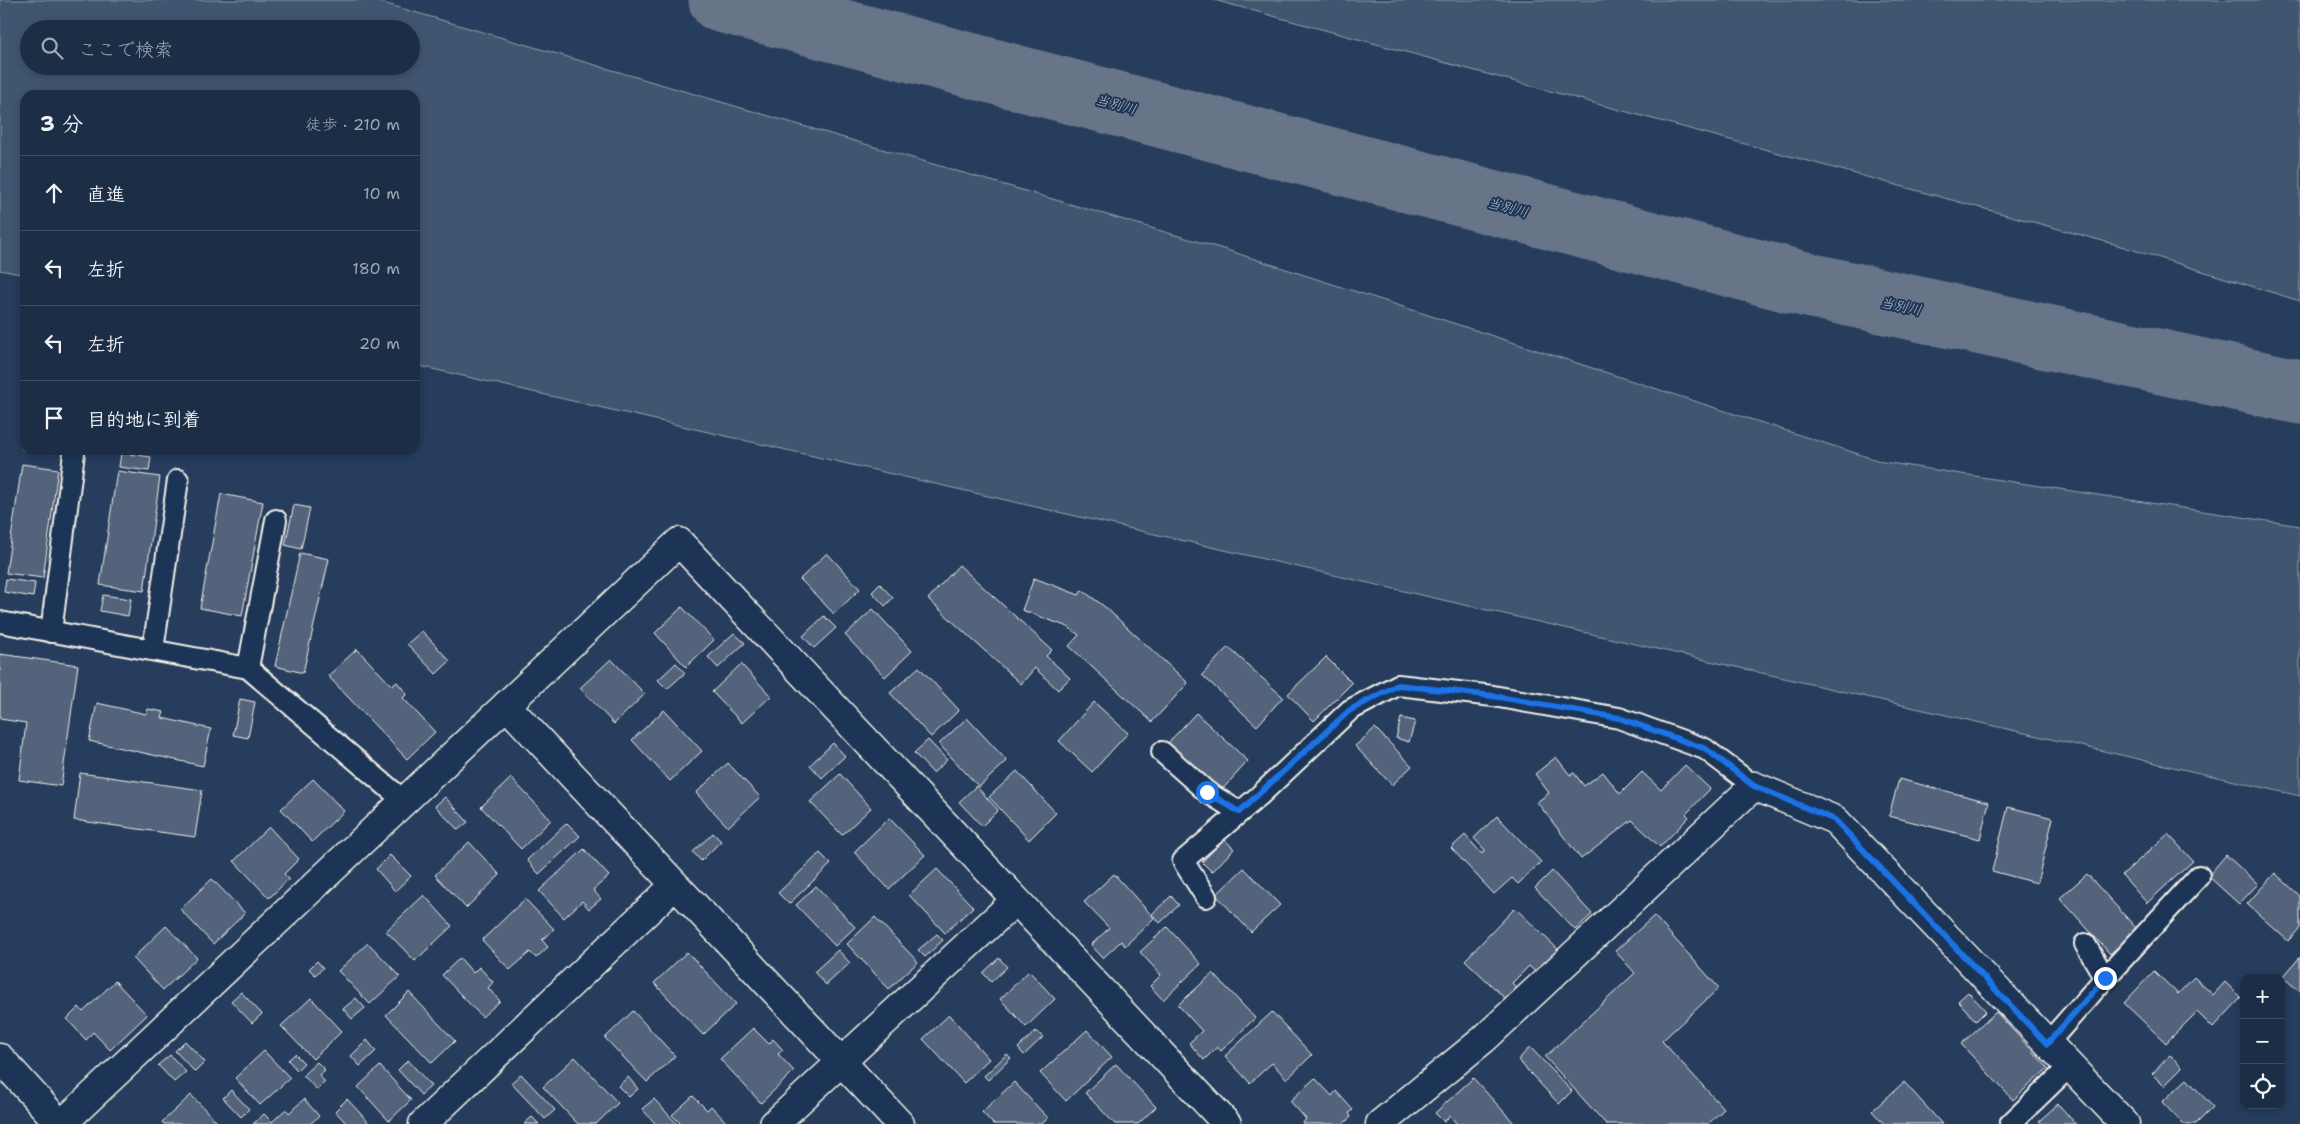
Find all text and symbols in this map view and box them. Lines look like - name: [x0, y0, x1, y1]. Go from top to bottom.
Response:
- search box: [20, 20, 420, 75]
- icon: search: [38, 34, 66, 62]
- text: ここで検索: [78, 37, 173, 62]
- water label: 当別川: [1093, 90, 1139, 118]
- text: 3 分: [40, 110, 83, 138]
- text: 徒歩 · 210 m: [305, 114, 400, 135]
- icon: ahead: [40, 179, 68, 207]
- text: 直進: [87, 182, 125, 207]
- text: 10 m: [363, 183, 400, 204]
- water label: 当別川: [1485, 193, 1531, 221]
- icon: left: [40, 254, 68, 282]
- text: 左折: [87, 257, 125, 282]
- text: 180 m: [352, 258, 400, 279]
- water label: 当別川: [1879, 293, 1923, 319]
- icon: left: [40, 329, 68, 357]
- text: 左折: [87, 332, 125, 357]
- text: 20 m: [359, 333, 400, 354]
- icon: arrive: [40, 404, 68, 432]
- text: 目的地に到着: [87, 407, 201, 432]
- route start: [1196, 781, 1219, 804]
- route end: [2094, 967, 2117, 990]
- map controls: [2240, 974, 2285, 1109]
- button: +: [2240, 974, 2285, 1019]
- button: −: [2240, 1019, 2285, 1064]
- button: locate: [2240, 1064, 2285, 1109]

